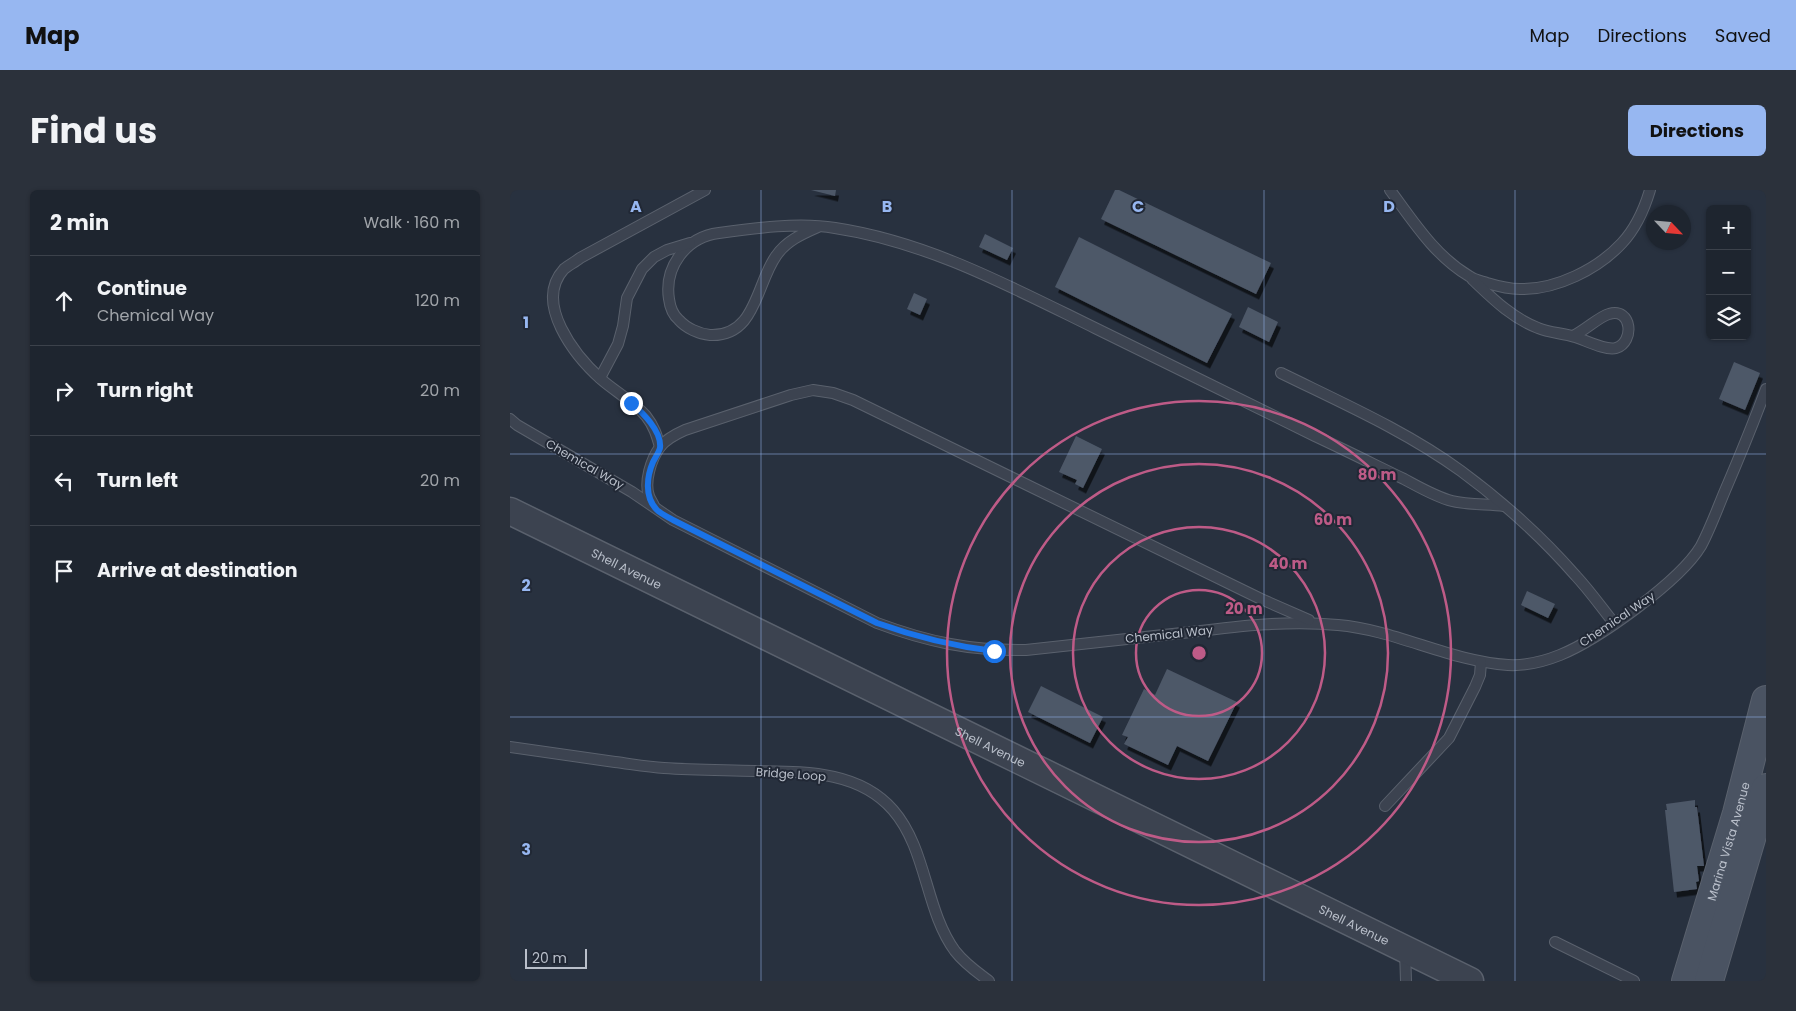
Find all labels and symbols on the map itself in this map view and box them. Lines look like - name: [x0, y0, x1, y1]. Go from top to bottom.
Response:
- text: A: [630, 195, 642, 218]
- text: B: [882, 195, 892, 218]
- text: C: [1132, 195, 1144, 218]
- text: D: [1383, 195, 1395, 218]
- north arrow: [1646, 205, 1691, 250]
- text: 1: [523, 311, 529, 334]
- route end: [620, 392, 643, 415]
- street label: Chemical Way: [543, 435, 627, 493]
- text: 80 m: [1358, 464, 1396, 485]
- text: 60 m: [1314, 509, 1352, 530]
- street label: Shell Avenue: [589, 544, 665, 593]
- text: 40 m: [1268, 553, 1308, 574]
- text: 2: [521, 574, 531, 597]
- street label: Chemical Way: [1576, 587, 1658, 651]
- text: 20 m: [1225, 598, 1263, 619]
- street label: Chemical Way: [1124, 621, 1214, 647]
- route start: [983, 640, 1006, 663]
- centre of rings: [1190, 644, 1208, 662]
- street label: Shell Avenue: [952, 722, 1029, 771]
- street label: Bridge Loop: [755, 763, 827, 785]
- street label: Marina Vista Avenue: [1702, 780, 1753, 903]
- text: 3: [521, 838, 531, 861]
- street label: Shell Avenue: [1316, 900, 1392, 949]
- scale bar: [525, 946, 588, 969]

